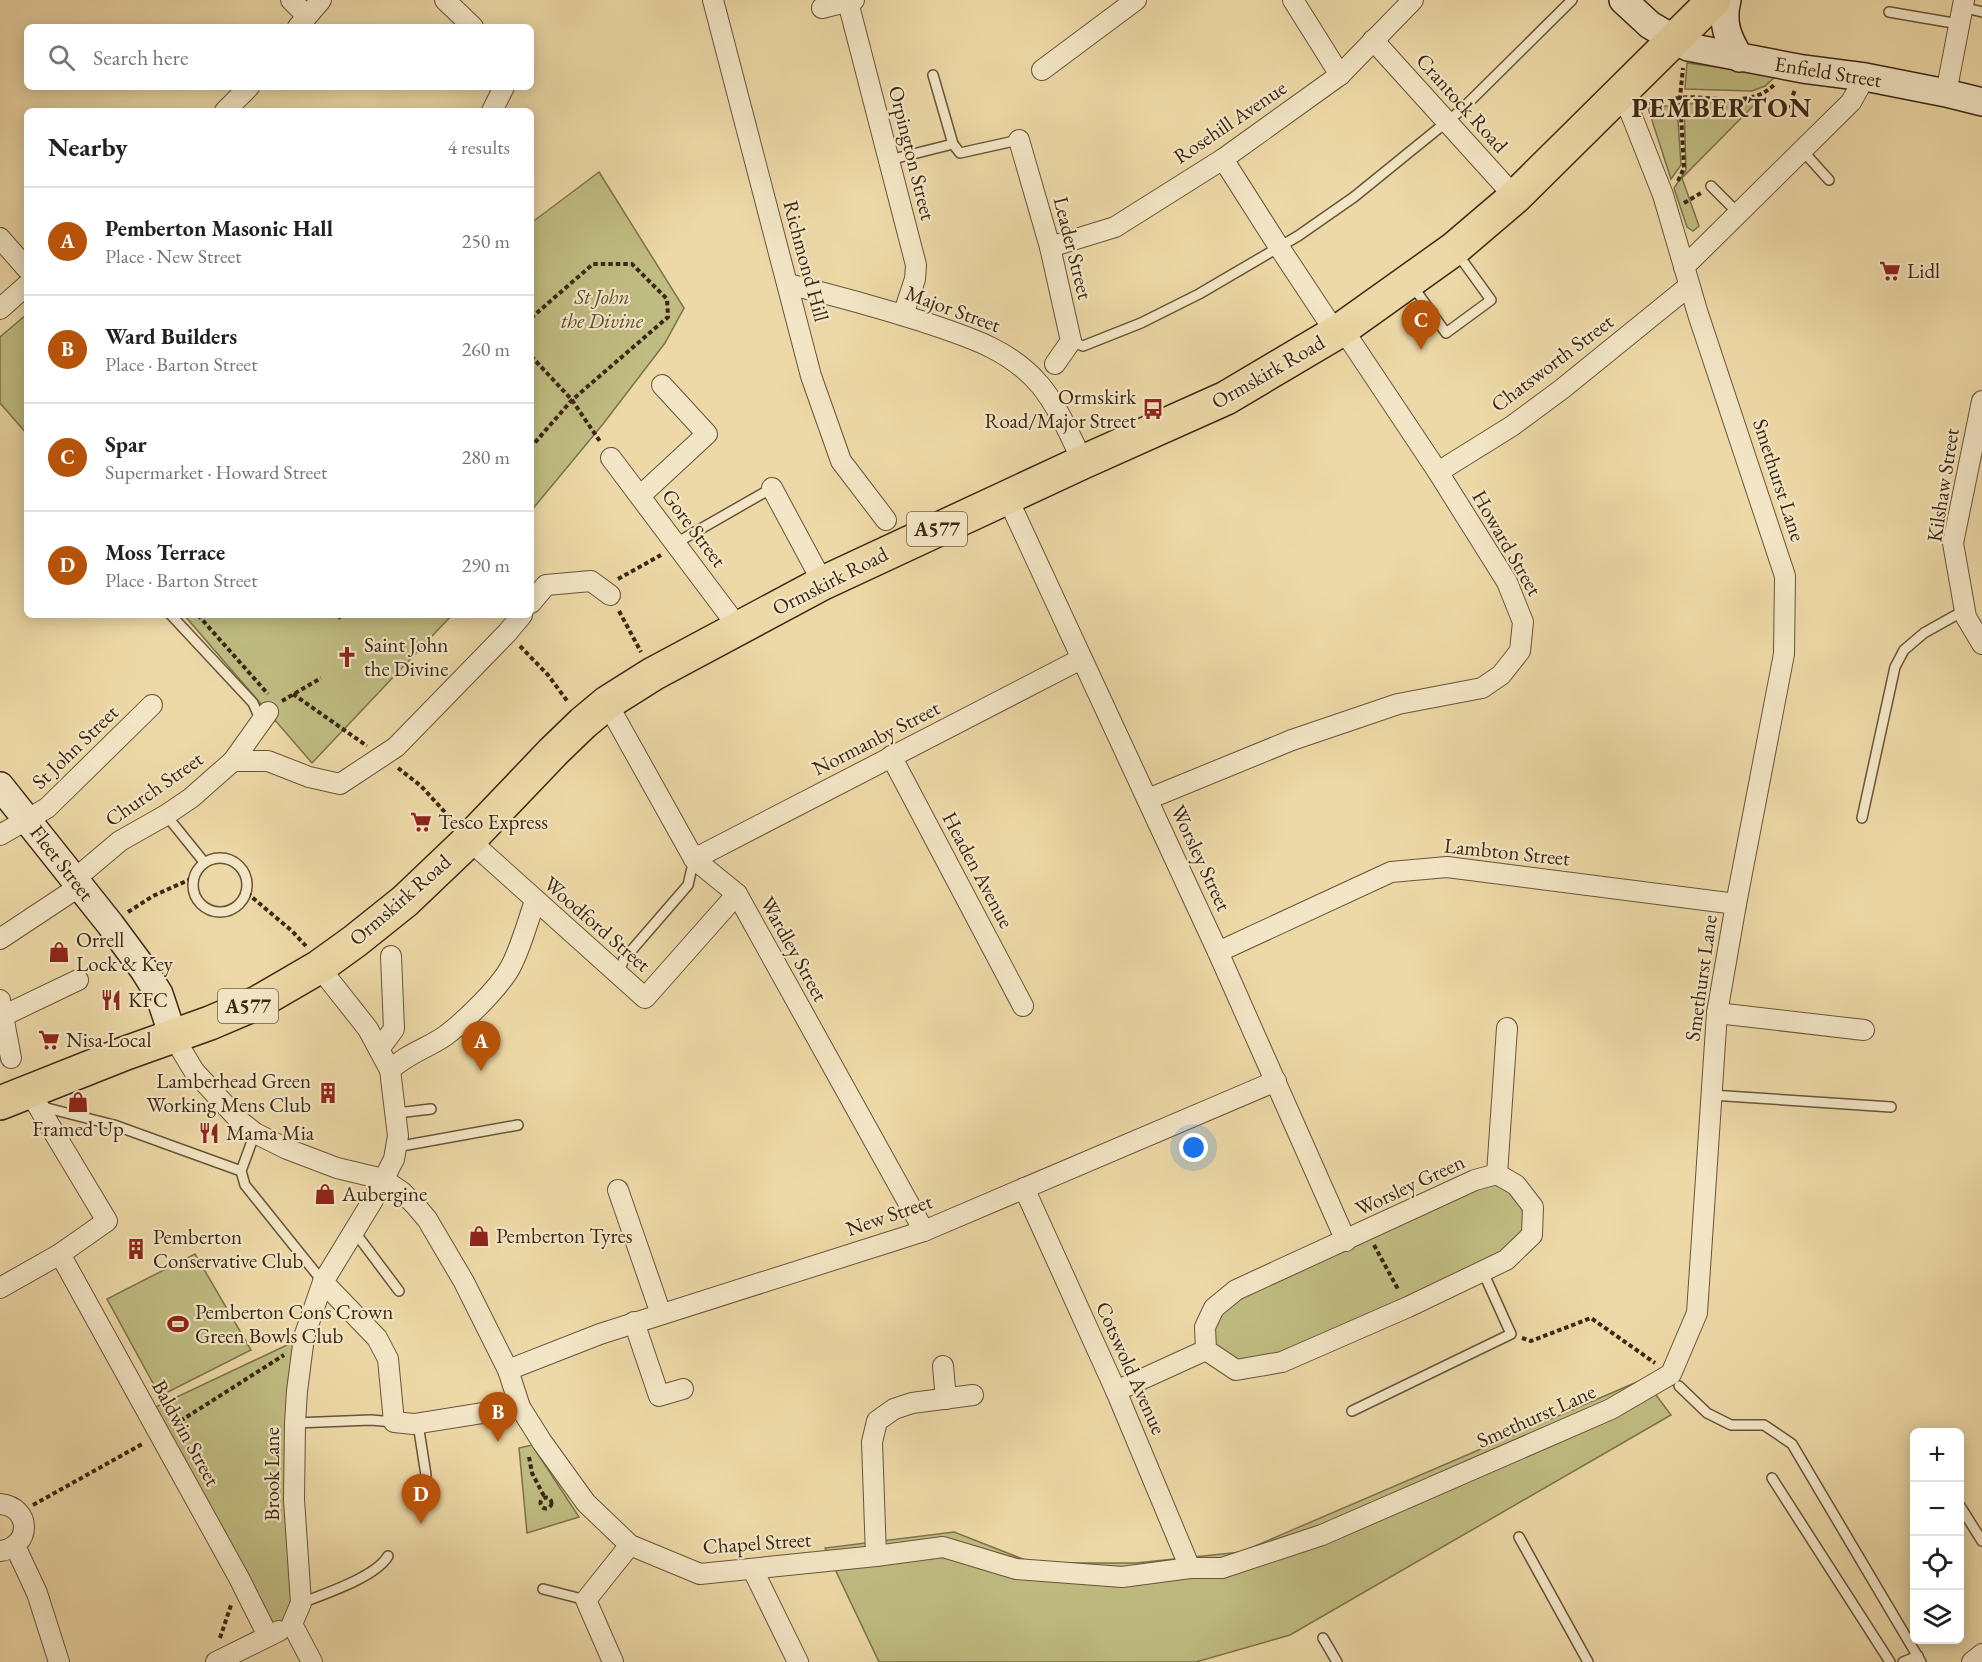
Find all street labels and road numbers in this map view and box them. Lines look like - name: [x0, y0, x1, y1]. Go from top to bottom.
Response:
- street label: Crantock Road: [1411, 47, 1514, 158]
- street label: Enfield Street: [1773, 50, 1884, 93]
- street label: Rosehill Avenue: [1168, 74, 1292, 169]
- street label: Orpington Street: [883, 83, 942, 223]
- street label: Leader Street: [1048, 194, 1099, 302]
- street label: Richmond Hill: [777, 197, 836, 324]
- street label: Major Street: [902, 279, 1005, 338]
- street label: Chatsworth Street: [1485, 307, 1619, 417]
- street label: Ormskirk Road: [1206, 328, 1329, 415]
- street label: Smethurst Lane: [1747, 415, 1812, 545]
- street label: Kilshaw Street: [1920, 426, 1965, 544]
- street label: Gore Street: [656, 483, 733, 573]
- street label: Howard Street: [1466, 485, 1549, 601]
- road number: A577: [907, 512, 967, 546]
- street label: Ormskirk Road: [767, 540, 892, 621]
- street label: Normanby Street: [807, 694, 944, 781]
- street label: St John Street: [26, 698, 124, 795]
- street label: Church Street: [99, 745, 208, 832]
- street label: Worsley Street: [1165, 800, 1238, 916]
- street label: Headen Avenue: [936, 807, 1020, 933]
- street label: Fleet Street: [24, 819, 101, 906]
- street label: Lambton Street: [1443, 831, 1572, 872]
- street label: Ormskirk Road: [343, 848, 456, 951]
- street label: Woodford Street: [538, 870, 657, 978]
- street label: Wardley Street: [755, 892, 835, 1006]
- street label: Smethurst Lane: [1678, 913, 1723, 1043]
- road number: A577: [218, 989, 278, 1023]
- street label: Worsley Green: [1351, 1147, 1469, 1222]
- street label: New Street: [842, 1187, 936, 1242]
- street label: Cotswold Avenue: [1090, 1297, 1173, 1438]
- street label: Baldwin Street: [146, 1375, 227, 1491]
- street label: Smethurst Lane: [1472, 1377, 1599, 1454]
- street label: Brook Lane: [258, 1427, 285, 1521]
- street label: Chapel Street: [702, 1525, 812, 1560]

